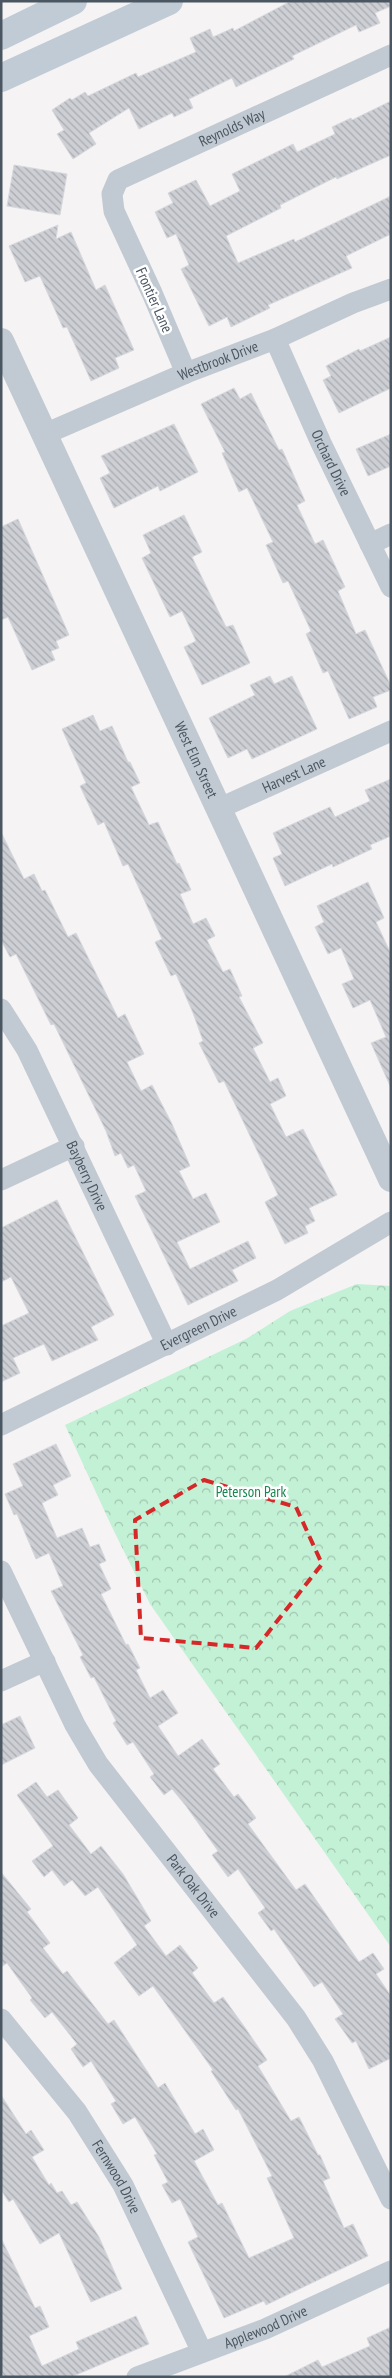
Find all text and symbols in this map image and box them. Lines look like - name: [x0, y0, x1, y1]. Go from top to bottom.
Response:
- street label: Reynolds Way: [196, 104, 268, 151]
- street label: Frontier Lane: [132, 264, 177, 335]
- street label: Westbrook Drive: [175, 336, 261, 384]
- street label: Orchard Drive: [307, 427, 355, 499]
- street label: West Elm Street: [170, 718, 222, 801]
- street label: Harvest Lane: [259, 752, 328, 797]
- street label: Bayberry Drive: [62, 1138, 112, 1214]
- street label: Evergreen Drive: [157, 1301, 240, 1355]
- park label: Peterson Park: [216, 1482, 286, 1501]
- street label: Park Oak Drive: [163, 1850, 224, 1921]
- street label: Fernwood Drive: [88, 2136, 145, 2216]
- street label: Applewood Drive: [221, 2301, 310, 2352]

